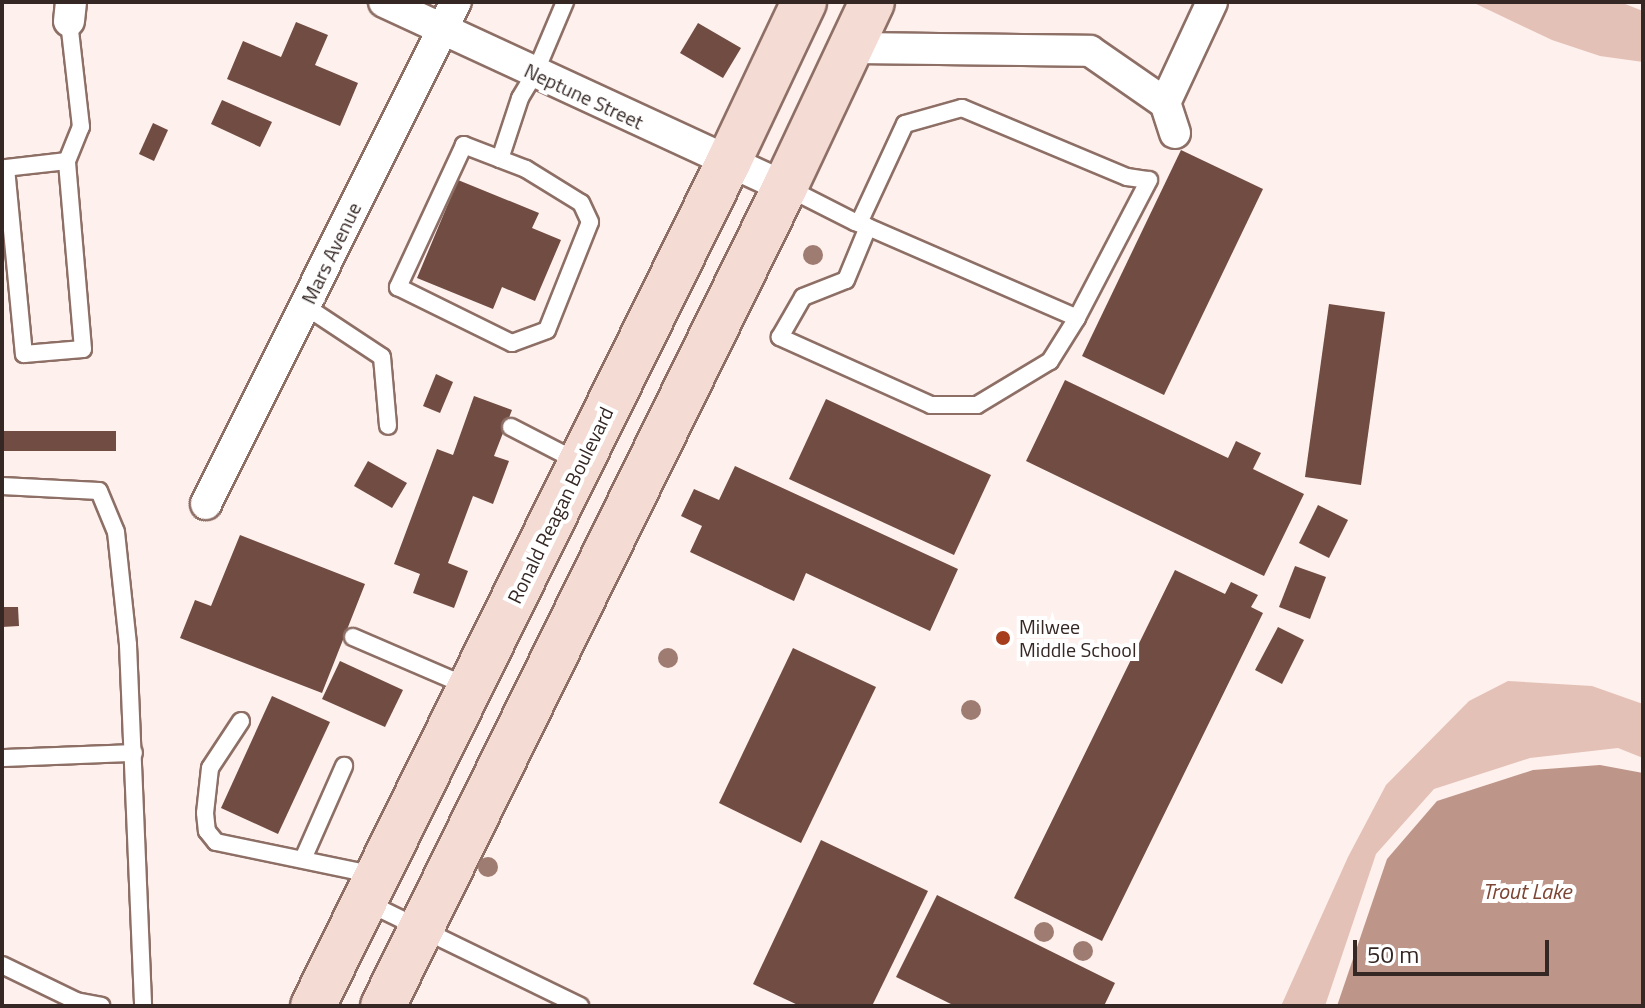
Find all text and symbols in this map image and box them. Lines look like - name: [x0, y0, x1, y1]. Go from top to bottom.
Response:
- street label: Neptune Street: [521, 58, 647, 134]
- street label: Mars Avenue: [296, 198, 366, 308]
- street label: Ronald Reagan Boulevard: [502, 403, 618, 607]
- place label: Milwee Middle School: [1019, 614, 1136, 661]
- marker: Milwee Middle School: [994, 629, 1012, 647]
- water label: Trout Lake: [1482, 879, 1572, 905]
- scale bar: [1357, 924, 1553, 974]
- text: 50 m: [1367, 936, 1419, 972]

